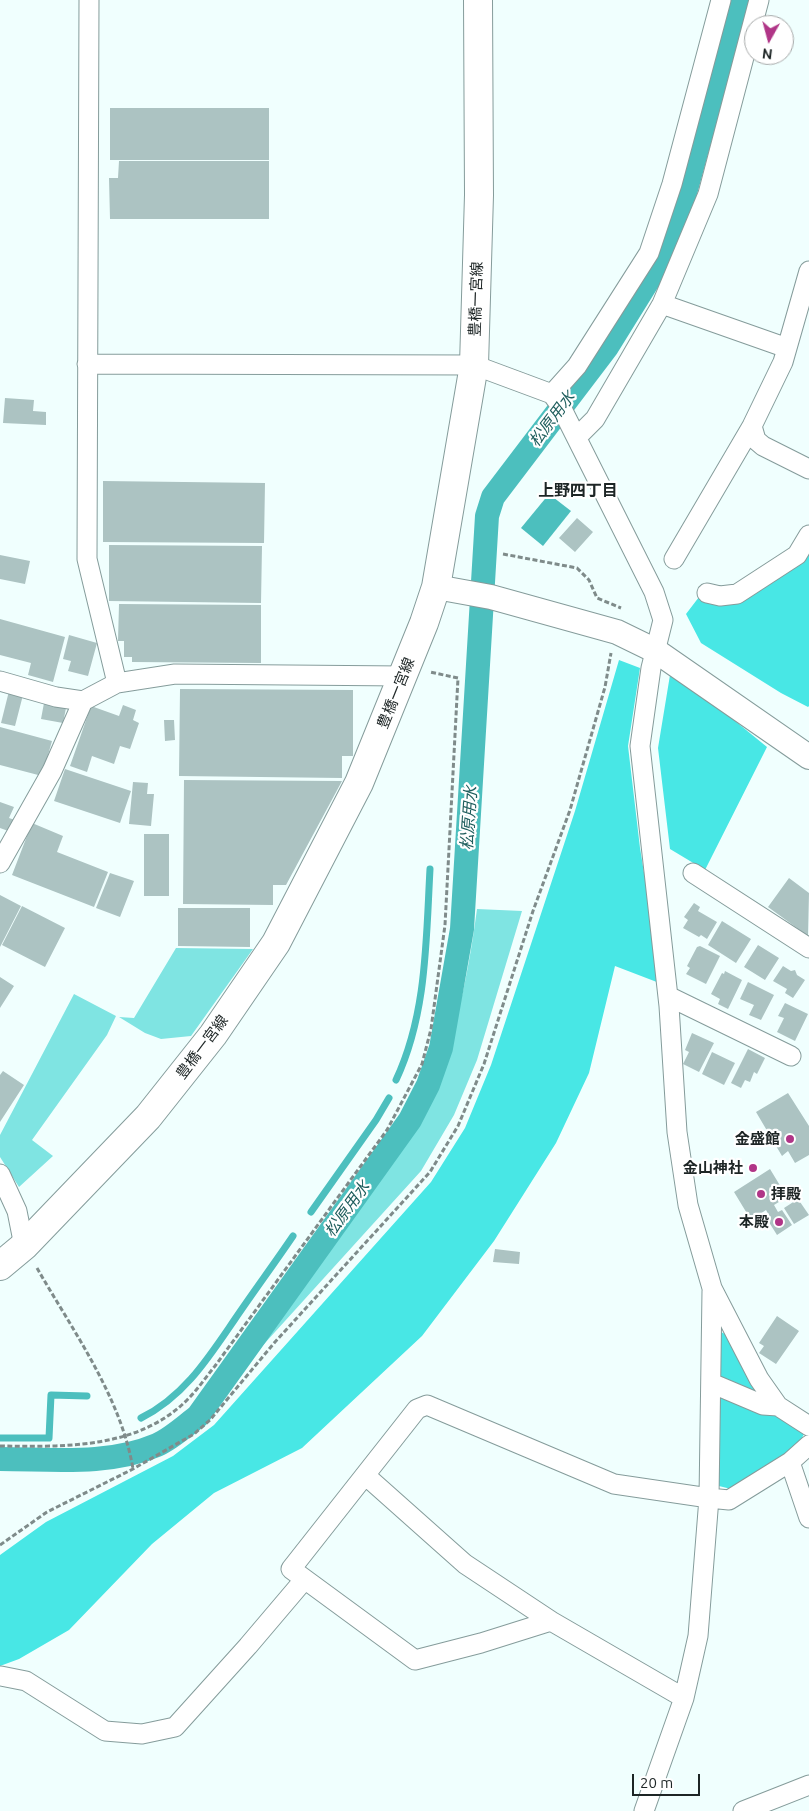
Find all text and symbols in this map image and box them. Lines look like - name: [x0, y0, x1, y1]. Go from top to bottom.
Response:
- north arrow: [744, 15, 794, 65]
- text: N: [761, 45, 773, 62]
- street label: 豊橋一宮線: [466, 261, 486, 337]
- water label: 松原用水: [525, 388, 579, 450]
- district label: 上野四丁目: [538, 481, 618, 501]
- street label: 豊橋一宮線: [374, 655, 418, 731]
- water label: 松原用水: [457, 785, 481, 851]
- street label: 豊橋一宮線: [172, 1012, 232, 1082]
- place label: 金盛館: [735, 1130, 780, 1148]
- marker: 金盛館: [784, 1133, 796, 1145]
- place label: 金山神社: [683, 1159, 743, 1177]
- marker: 金山神社: [747, 1162, 759, 1174]
- water label: 松原用水: [320, 1177, 374, 1241]
- place label: 拝殿: [771, 1185, 801, 1203]
- marker: 拝殿: [755, 1188, 767, 1200]
- place label: 本殿: [739, 1213, 769, 1231]
- marker: 本殿: [773, 1216, 785, 1228]
- scale bar: [634, 1764, 702, 1796]
- text: 20 m: [640, 1774, 673, 1791]

